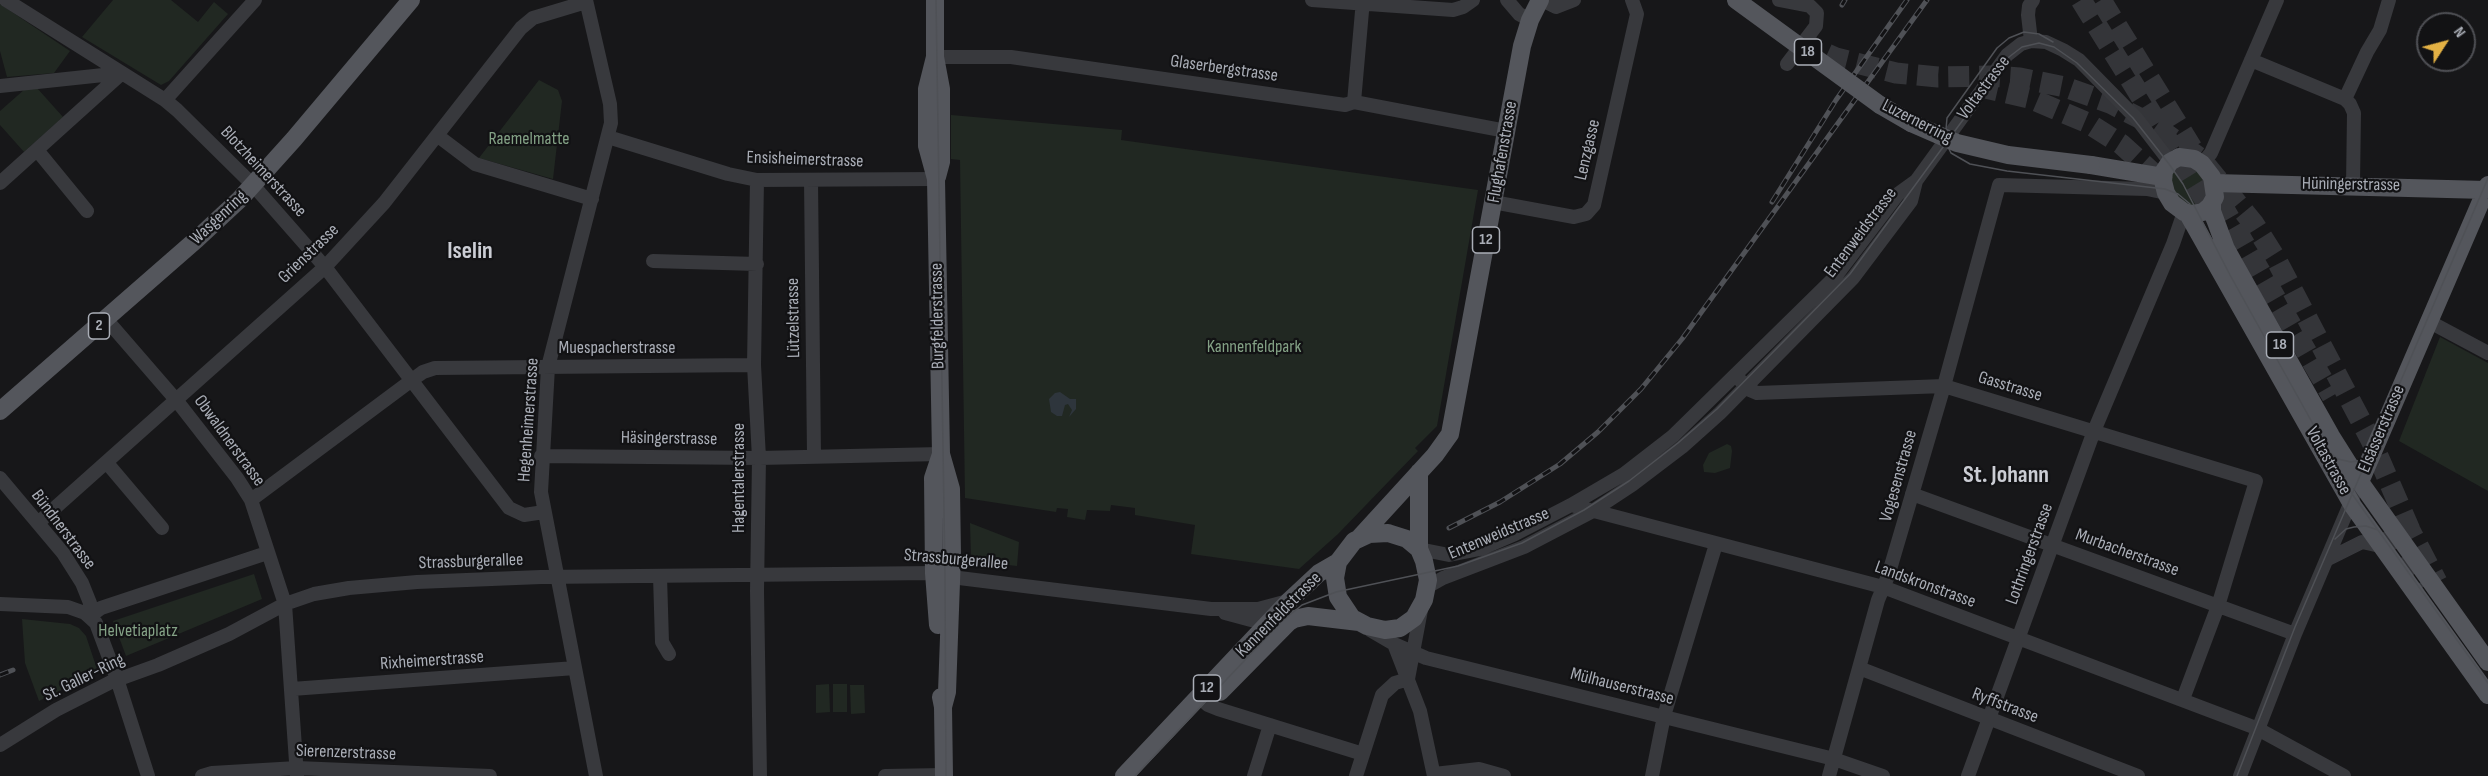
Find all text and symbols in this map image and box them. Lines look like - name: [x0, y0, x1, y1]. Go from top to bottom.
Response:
- north arrow: [2416, 12, 2476, 72]
- text: N: [2449, 23, 2470, 41]
- road number: 18: [1794, 39, 1822, 65]
- street label: Glaserbergstrasse: [1169, 51, 1279, 87]
- street label: Voltastrasse: [1953, 52, 2015, 124]
- street label: Luzernerring: [1878, 95, 1956, 149]
- street label: Flughafenstrasse: [1483, 99, 1523, 205]
- street label: Lenzgasse: [1571, 118, 1605, 182]
- street label: Blotzheimerstrasse: [215, 122, 311, 222]
- park label: Raemelmatte: [489, 128, 569, 150]
- street label: Ensisheimerstrasse: [746, 147, 864, 173]
- street label: Hüningerstrasse: [2302, 173, 2400, 197]
- street label: Entenweidstrasse: [1820, 184, 1902, 282]
- street label: Wasgenring: [186, 186, 252, 250]
- street label: Grienstrasse: [274, 220, 344, 288]
- road number: 12: [1472, 227, 1500, 253]
- district label: Iselin: [447, 238, 493, 266]
- street label: Burgfelderstrasse: [926, 263, 950, 369]
- street label: Lützelstrasse: [783, 278, 805, 358]
- road number: 2: [88, 313, 110, 339]
- road number: 18: [2266, 332, 2294, 358]
- park label: Kannenfeldpark: [1207, 336, 1301, 358]
- street label: Muespacherstrasse: [558, 337, 676, 359]
- street label: Hegenheimerstrasse: [514, 357, 544, 483]
- street label: Gasstrasse: [1975, 367, 2045, 407]
- street label: Elsässerstrasse: [2354, 382, 2410, 476]
- street label: Obwaldnerstrasse: [189, 391, 269, 491]
- street label: Hagentalerstrasse: [728, 423, 750, 533]
- street label: Voltastrasse: [2301, 423, 2355, 499]
- street label: Häsingerstrasse: [621, 427, 717, 451]
- street label: Vogesenstrasse: [1876, 428, 1922, 524]
- district label: St. Johann: [1963, 462, 2049, 490]
- street label: Bündnerstrasse: [26, 486, 100, 574]
- street label: Lothringerstrasse: [2002, 500, 2058, 608]
- street label: Entenweidstrasse: [1445, 503, 1553, 565]
- street label: Murbacherstrasse: [2072, 524, 2182, 582]
- street label: Strassburgerallee: [903, 545, 1009, 575]
- street label: Strassburgerallee: [418, 549, 524, 575]
- street label: Landskronstrasse: [1872, 557, 1978, 613]
- street label: Kannenfeldstrasse: [1232, 568, 1326, 662]
- park label: Helvetiaplatz: [98, 620, 178, 642]
- street label: Rixheimerstrasse: [379, 647, 485, 675]
- street label: St. Galler-Ring: [40, 649, 128, 707]
- street label: Mülhauserstrasse: [1568, 664, 1676, 710]
- road number: 12: [1194, 675, 1220, 701]
- street label: Ryffstrasse: [1969, 684, 2041, 728]
- street label: Sierenzerstrasse: [296, 740, 396, 766]

